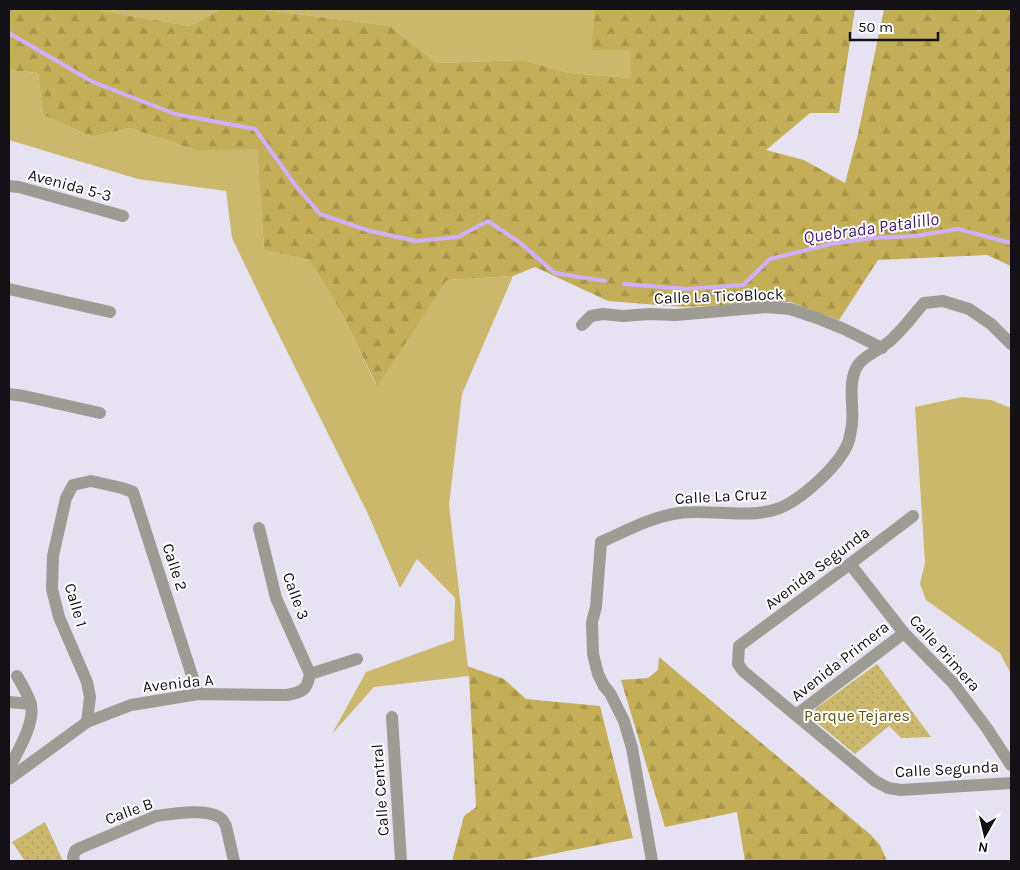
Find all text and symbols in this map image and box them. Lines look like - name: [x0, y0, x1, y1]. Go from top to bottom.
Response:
- scale bar: [850, 10, 938, 42]
- text: 50 m: [858, 18, 893, 36]
- street label: Avenida 5-3: [26, 165, 114, 205]
- water label: Quebrada Patalillo: [802, 208, 940, 248]
- street label: Calle La TicoBlock: [654, 284, 784, 308]
- street label: Calle La Cruz: [674, 484, 768, 508]
- street label: Avenida Segunda: [761, 522, 873, 614]
- street label: Calle 2: [158, 541, 192, 593]
- street label: Calle 3: [279, 570, 313, 622]
- street label: Calle 1: [61, 581, 91, 629]
- street label: Calle Primera: [906, 611, 984, 695]
- street label: Avenida Primera: [787, 617, 893, 705]
- street label: Avenida A: [142, 670, 214, 696]
- park label: Parque Tejares: [804, 706, 910, 725]
- street label: Calle Central: [367, 743, 393, 837]
- street label: Calle Segunda: [894, 757, 1000, 781]
- street label: Calle B: [102, 794, 156, 828]
- north arrow: [960, 810, 1010, 860]
- text: N: [977, 838, 989, 856]

